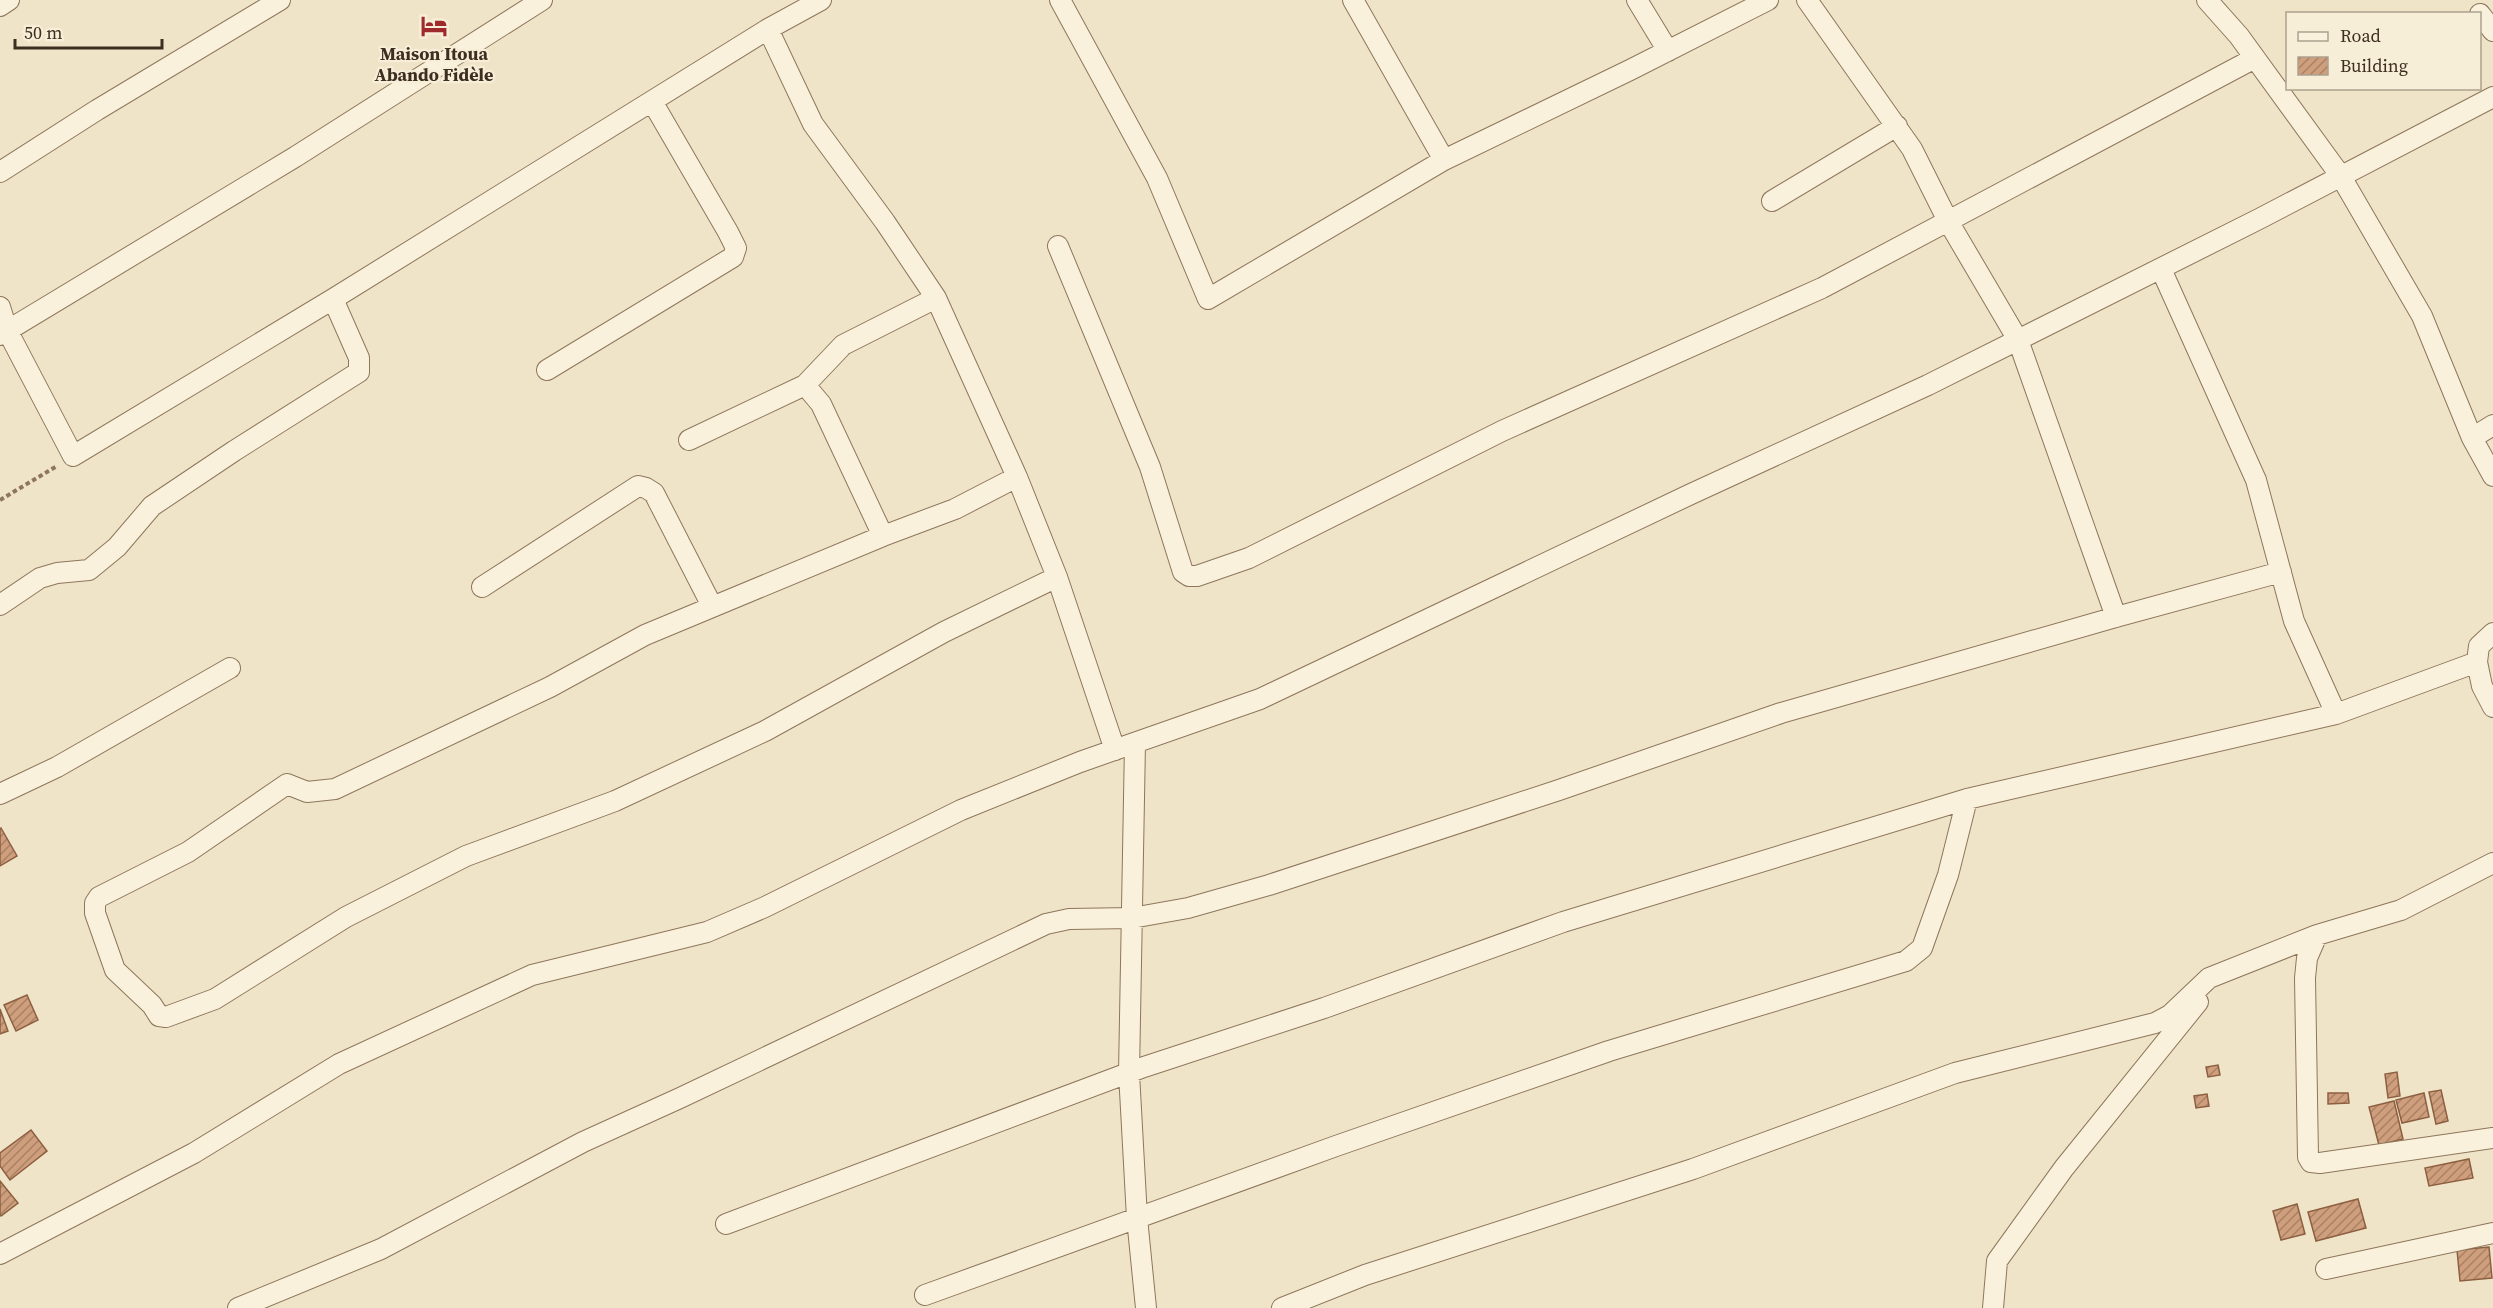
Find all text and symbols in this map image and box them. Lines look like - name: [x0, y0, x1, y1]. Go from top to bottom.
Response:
- hotel icon: Maison Itoua Abando Fidèle: [419, 11, 449, 41]
- scale bar: [15, 12, 162, 50]
- legend: [2286, 12, 2481, 90]
- text: 50 m: [24, 20, 62, 45]
- text: Road: [2340, 23, 2381, 48]
- place label: Maison Itoua Abando Fidèle: [375, 41, 493, 87]
- text: Building: [2340, 53, 2408, 78]

